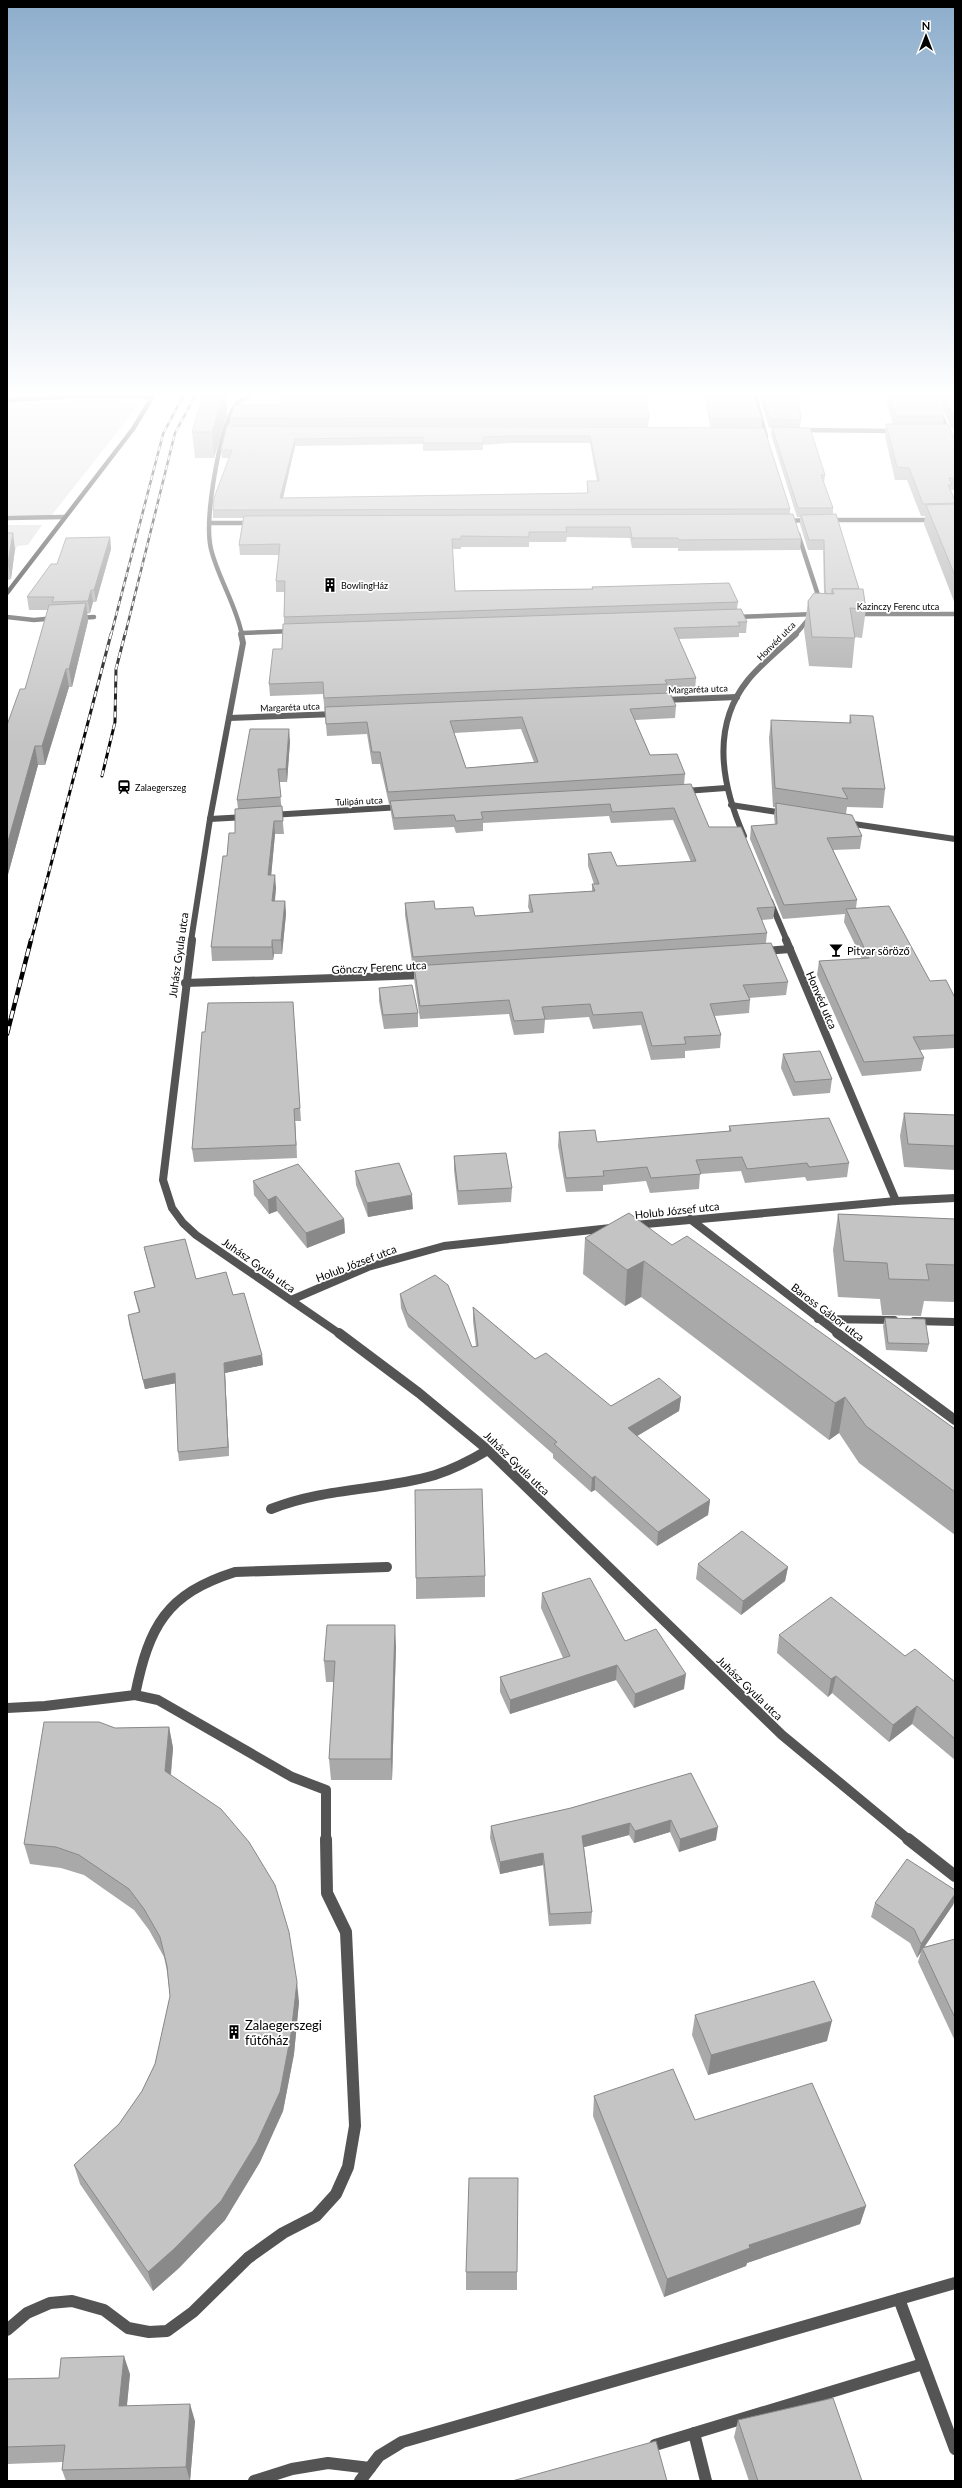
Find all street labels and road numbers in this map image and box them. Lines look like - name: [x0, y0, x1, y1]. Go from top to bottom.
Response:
- street label: Kazinczy Ferenc utca: [857, 601, 939, 612]
- street label: Honvéd utca: [754, 619, 798, 663]
- street label: Margaréta utca: [668, 682, 728, 696]
- street label: Margaréta utca: [260, 700, 320, 714]
- street label: Tulipán utca: [335, 794, 383, 808]
- street label: Juhász Gyula utca: [166, 911, 190, 999]
- street label: Gönczy Ferenc utca: [331, 958, 427, 976]
- street label: Honvéd utca: [804, 969, 840, 1031]
- street label: Holub József utca: [634, 1199, 720, 1221]
- street label: Juhász Gyula utca: [220, 1235, 298, 1295]
- street label: Holub József utca: [314, 1242, 398, 1284]
- street label: Baross Gábor utca: [789, 1280, 867, 1344]
- street label: Juhász Gyula utca: [482, 1428, 552, 1498]
- street label: Juhász Gyula utca: [715, 1653, 785, 1723]

